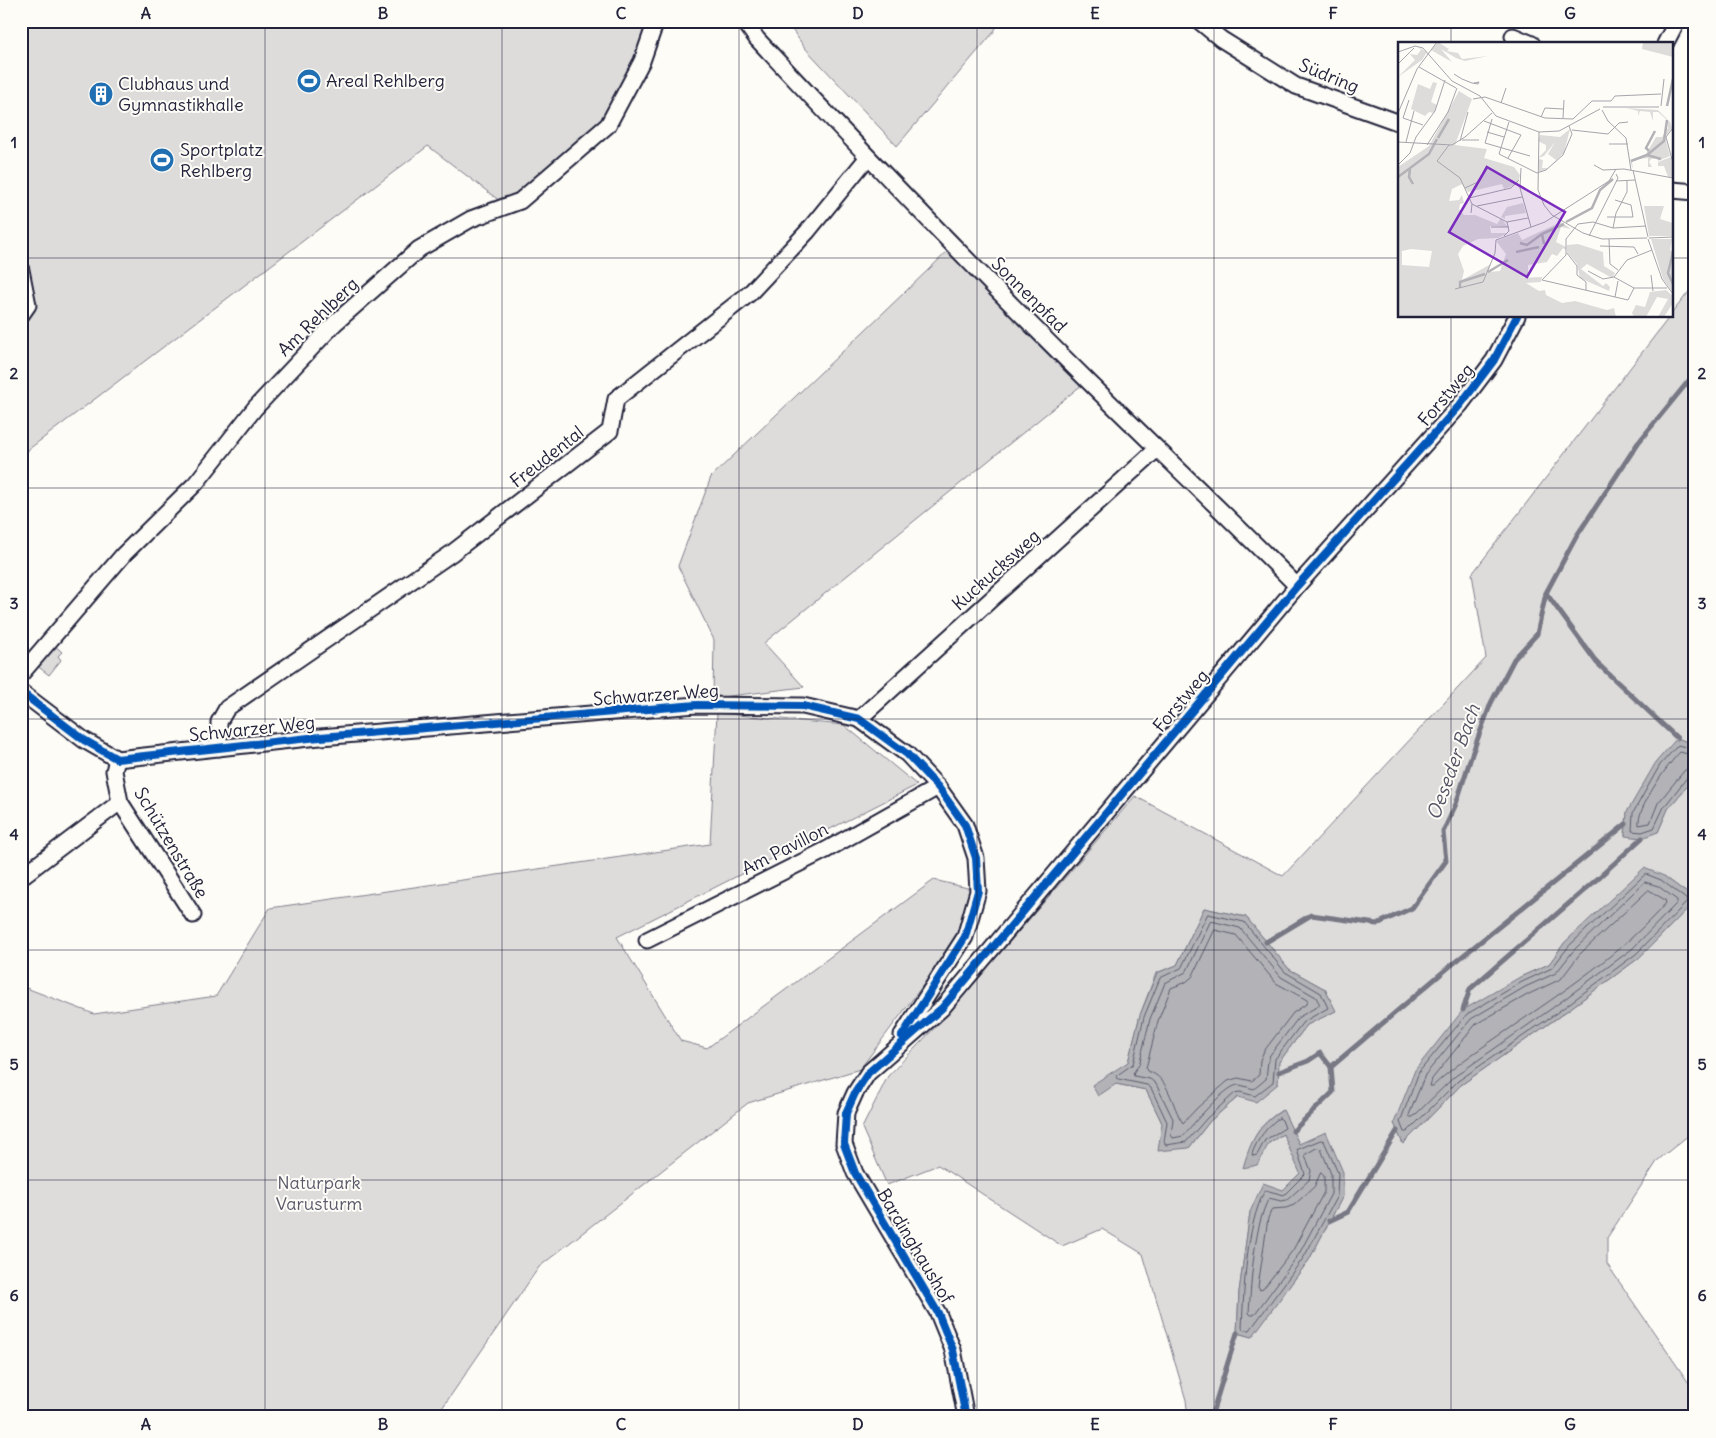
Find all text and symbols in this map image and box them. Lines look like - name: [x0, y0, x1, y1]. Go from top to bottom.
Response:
- text: A: [141, 3, 151, 23]
- text: B: [378, 3, 389, 23]
- text: C: [616, 3, 627, 23]
- text: D: [852, 3, 864, 23]
- text: E: [1090, 3, 1100, 23]
- text: F: [1328, 3, 1338, 23]
- text: G: [1564, 3, 1576, 23]
- inset map: [1398, 42, 1674, 318]
- street label: Südring: [1296, 53, 1363, 98]
- sports icon: Areal Rehlberg: [296, 68, 322, 94]
- place label: Areal Rehlberg: [326, 69, 445, 92]
- place label: Clubhaus und Gymnastikhalle: [118, 72, 244, 116]
- building icon: Clubhaus und Gymnastikhalle: [88, 81, 114, 107]
- text: 1: [11, 132, 17, 152]
- text: 1: [1699, 132, 1705, 152]
- place label: Sportplatz Rehlberg: [180, 138, 263, 182]
- sports icon: Sportplatz Rehlberg: [149, 147, 175, 173]
- street label: Sonnenpfad: [987, 252, 1072, 338]
- street label: Am Rehlberg: [272, 272, 363, 361]
- street label: Forstweg: [1413, 359, 1479, 431]
- text: 2: [10, 363, 19, 383]
- text: 2: [1698, 363, 1707, 383]
- street label: Freudental: [505, 421, 588, 493]
- street label: Kuckucksweg: [947, 524, 1044, 615]
- text: 3: [9, 593, 19, 613]
- text: 3: [1697, 593, 1707, 613]
- street label: Forstweg: [1148, 665, 1214, 737]
- street label: Schwarzer Weg: [592, 679, 720, 710]
- water label: Oeseder Bach: [1421, 700, 1485, 823]
- street label: Schwarzer Weg: [188, 710, 316, 747]
- street label: Schützenstraße: [129, 783, 214, 903]
- street label: Am Pavillon: [738, 817, 832, 880]
- text: 4: [9, 824, 19, 844]
- text: 4: [1697, 824, 1707, 844]
- text: 5: [9, 1054, 19, 1074]
- text: 5: [1697, 1054, 1707, 1074]
- park label: Naturpark Varusturm: [276, 1171, 362, 1215]
- street label: Bardinghaushof: [872, 1184, 959, 1308]
- text: 6: [9, 1285, 19, 1305]
- text: 6: [1697, 1285, 1707, 1305]
- text: A: [141, 1414, 151, 1434]
- text: B: [378, 1414, 389, 1434]
- text: C: [616, 1414, 627, 1434]
- text: D: [852, 1414, 864, 1434]
- text: E: [1090, 1414, 1100, 1434]
- text: F: [1328, 1414, 1338, 1434]
- text: G: [1564, 1414, 1576, 1434]

